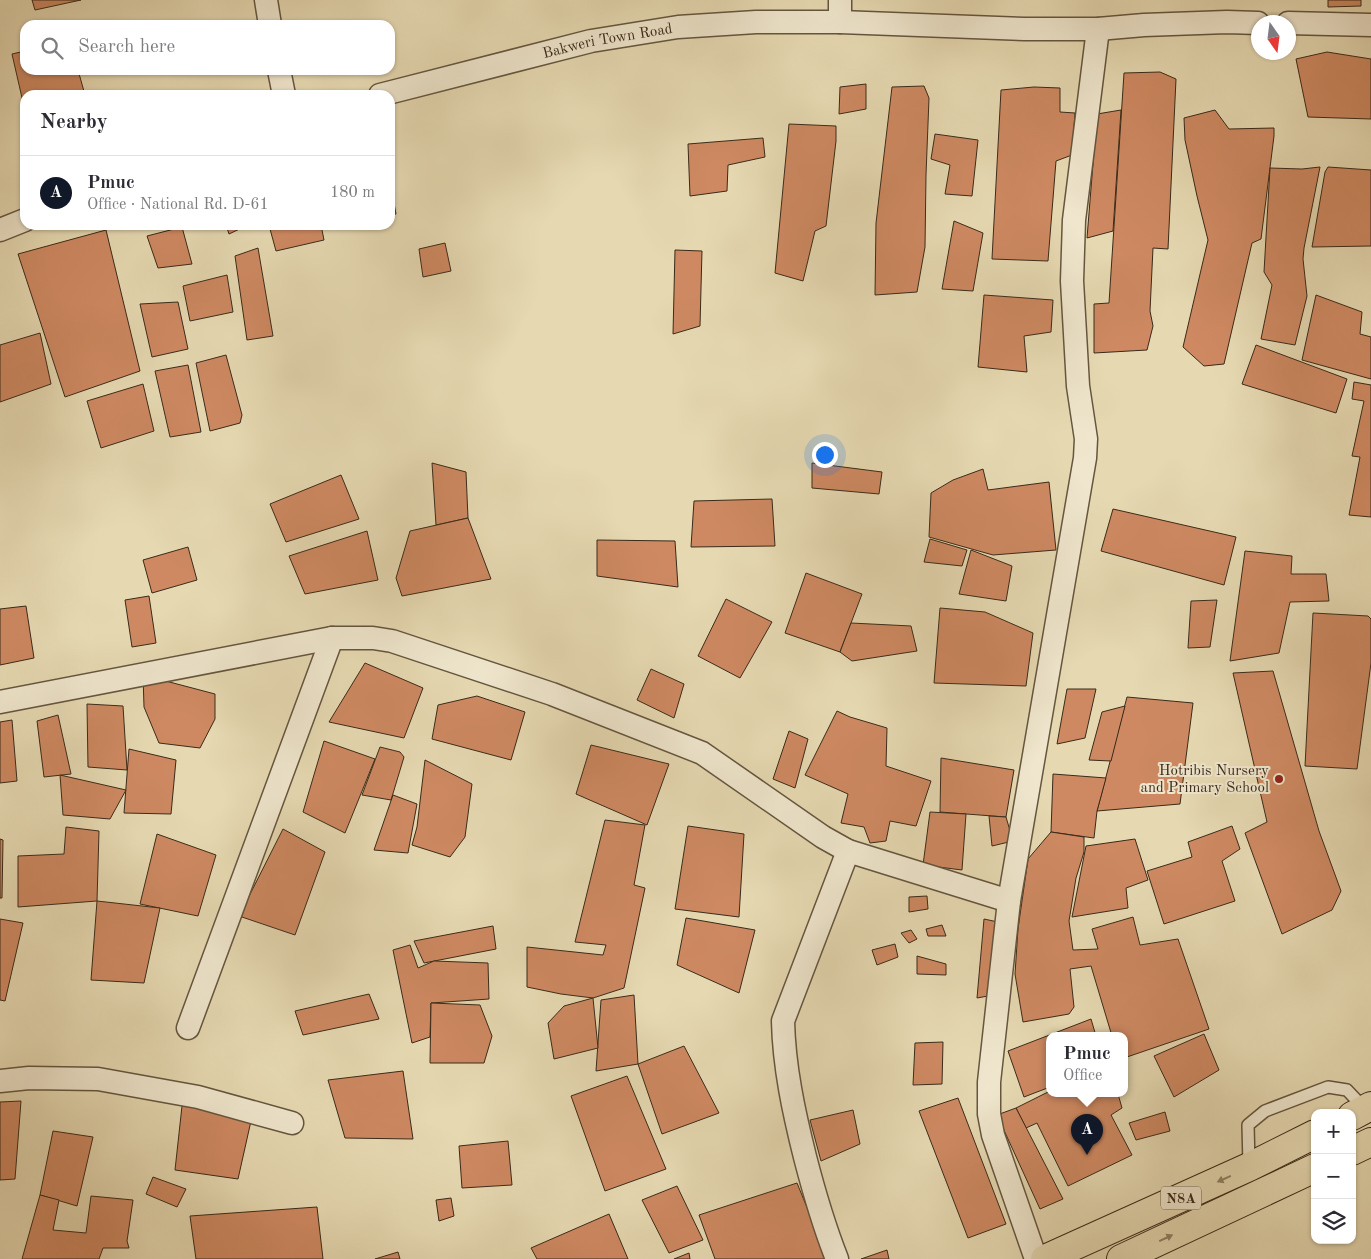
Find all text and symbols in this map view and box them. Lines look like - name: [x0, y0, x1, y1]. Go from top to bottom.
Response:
- north arrow: [1251, 15, 1296, 60]
- search box: [20, 20, 395, 75]
- street label: Bakweri Town Road: [541, 22, 674, 62]
- icon: search: [38, 34, 66, 62]
- text: Search here: [78, 38, 175, 57]
- text: Nearby: [40, 112, 108, 133]
- text: Pmuc: [87, 174, 135, 193]
- text: A: [50, 185, 62, 201]
- text: 180 m: [330, 185, 375, 201]
- text: Office · National Rd. D-61: [87, 197, 269, 213]
- your location: [812, 442, 838, 468]
- place label: Hotribis Nursery and Primary School: [1141, 764, 1269, 796]
- marker: Hotribis Nursery and Primary School: [1273, 773, 1285, 785]
- popup: [1046, 1032, 1128, 1097]
- text: Pmuc: [1063, 1045, 1111, 1064]
- text: Office: [1063, 1068, 1102, 1084]
- map controls: [1311, 1109, 1356, 1244]
- button: +: [1311, 1109, 1356, 1154]
- pin: A: [1071, 1114, 1103, 1155]
- button: −: [1311, 1154, 1356, 1199]
- one-way arrow: [1217, 1175, 1231, 1183]
- road number: N8A: [1161, 1186, 1201, 1210]
- button: layers: [1311, 1199, 1356, 1244]
- one-way arrow: [1158, 1234, 1173, 1243]

